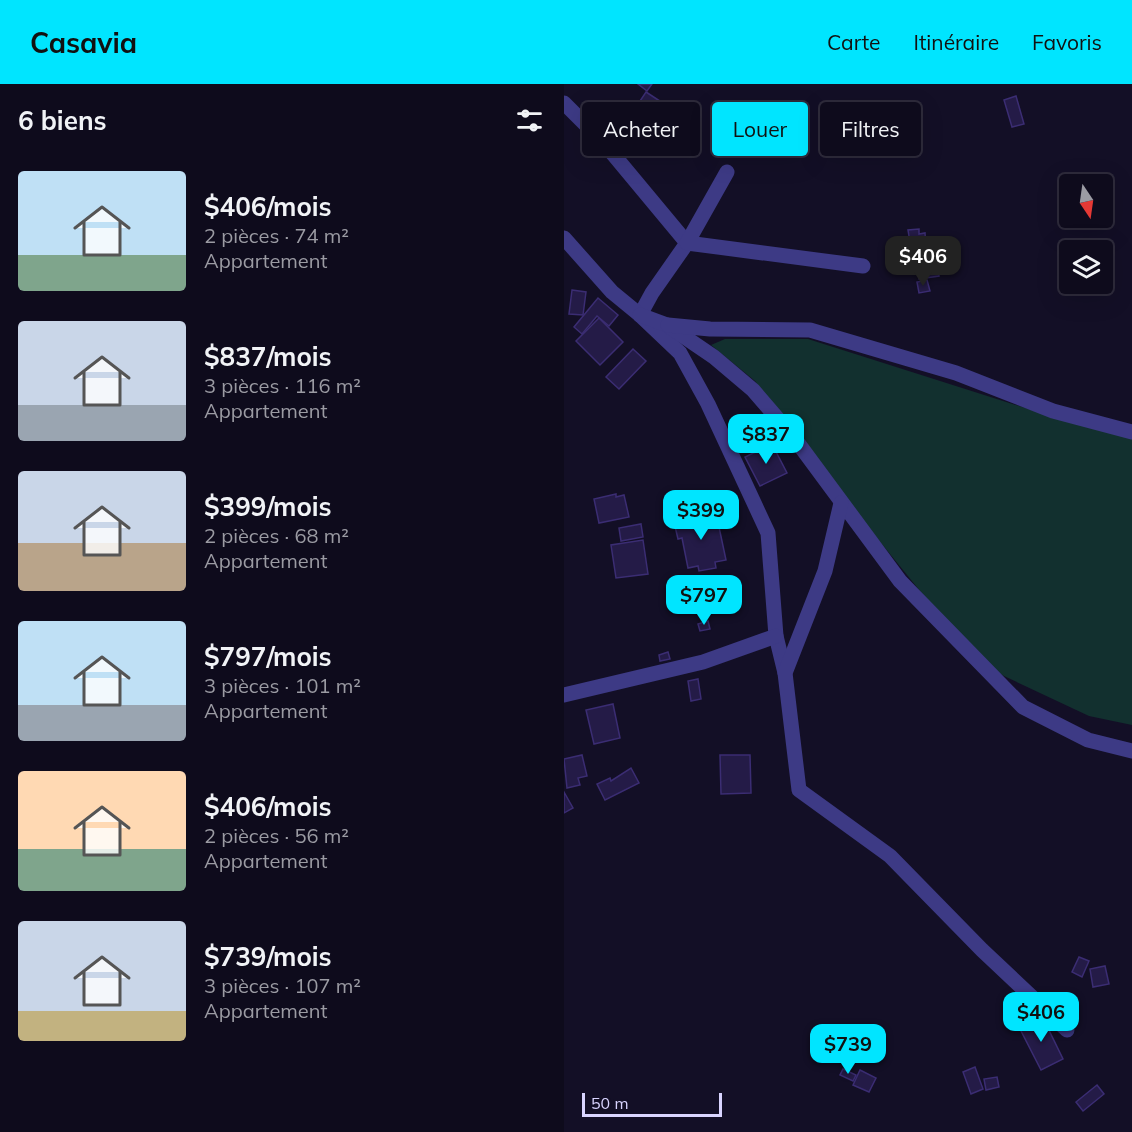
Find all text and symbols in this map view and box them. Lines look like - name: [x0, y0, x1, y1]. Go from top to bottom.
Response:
- text: Casavia: [30, 25, 137, 60]
- text: Carte: [827, 29, 881, 55]
- text: Itinéraire: [914, 29, 999, 55]
- text: Favoris: [1032, 29, 1102, 55]
- chip: Acheter: [582, 102, 700, 156]
- chip: Louer: [712, 102, 808, 156]
- chip: Filtres: [820, 102, 921, 156]
- text: 6 biens: [18, 104, 107, 137]
- icon: filters: [513, 104, 546, 137]
- north arrow: [1059, 174, 1113, 228]
- map controls: [1059, 174, 1113, 294]
- text: $406/mois: [204, 190, 332, 223]
- icon: home: [66, 195, 138, 267]
- text: 2 pièces · 74 m²: [204, 223, 349, 248]
- pin: $406: [887, 236, 959, 287]
- button: layers: [1059, 240, 1113, 294]
- text: $406: [899, 243, 947, 268]
- text: Appartement: [204, 248, 327, 273]
- text: $837/mois: [204, 340, 332, 373]
- icon: home: [66, 345, 138, 417]
- text: 3 pièces · 116 m²: [204, 373, 361, 398]
- text: Appartement: [204, 398, 327, 423]
- pin: $837: [730, 414, 802, 465]
- text: $837: [742, 421, 790, 446]
- text: $399/mois: [204, 490, 332, 523]
- pin: $399: [665, 490, 737, 541]
- icon: home: [66, 495, 138, 567]
- text: $399: [677, 497, 725, 522]
- text: 2 pièces · 68 m²: [204, 523, 349, 548]
- text: Appartement: [204, 548, 327, 573]
- pin: $797: [668, 575, 740, 626]
- text: $797: [680, 582, 728, 607]
- text: $797/mois: [204, 640, 332, 673]
- icon: home: [66, 645, 138, 717]
- text: 3 pièces · 101 m²: [204, 673, 361, 698]
- text: Appartement: [204, 698, 327, 723]
- text: $406/mois: [204, 790, 332, 823]
- icon: home: [66, 795, 138, 867]
- text: 2 pièces · 56 m²: [204, 823, 349, 848]
- text: Appartement: [204, 848, 327, 873]
- text: $739/mois: [204, 940, 332, 973]
- icon: home: [66, 945, 138, 1017]
- text: 3 pièces · 107 m²: [204, 973, 361, 998]
- pin: $406: [1005, 992, 1077, 1043]
- text: Appartement: [204, 998, 327, 1023]
- text: $406: [1017, 999, 1065, 1024]
- pin: $739: [812, 1024, 884, 1075]
- text: $739: [824, 1031, 872, 1056]
- scale bar: [582, 1090, 722, 1118]
- text: 50 m: [591, 1093, 628, 1113]

